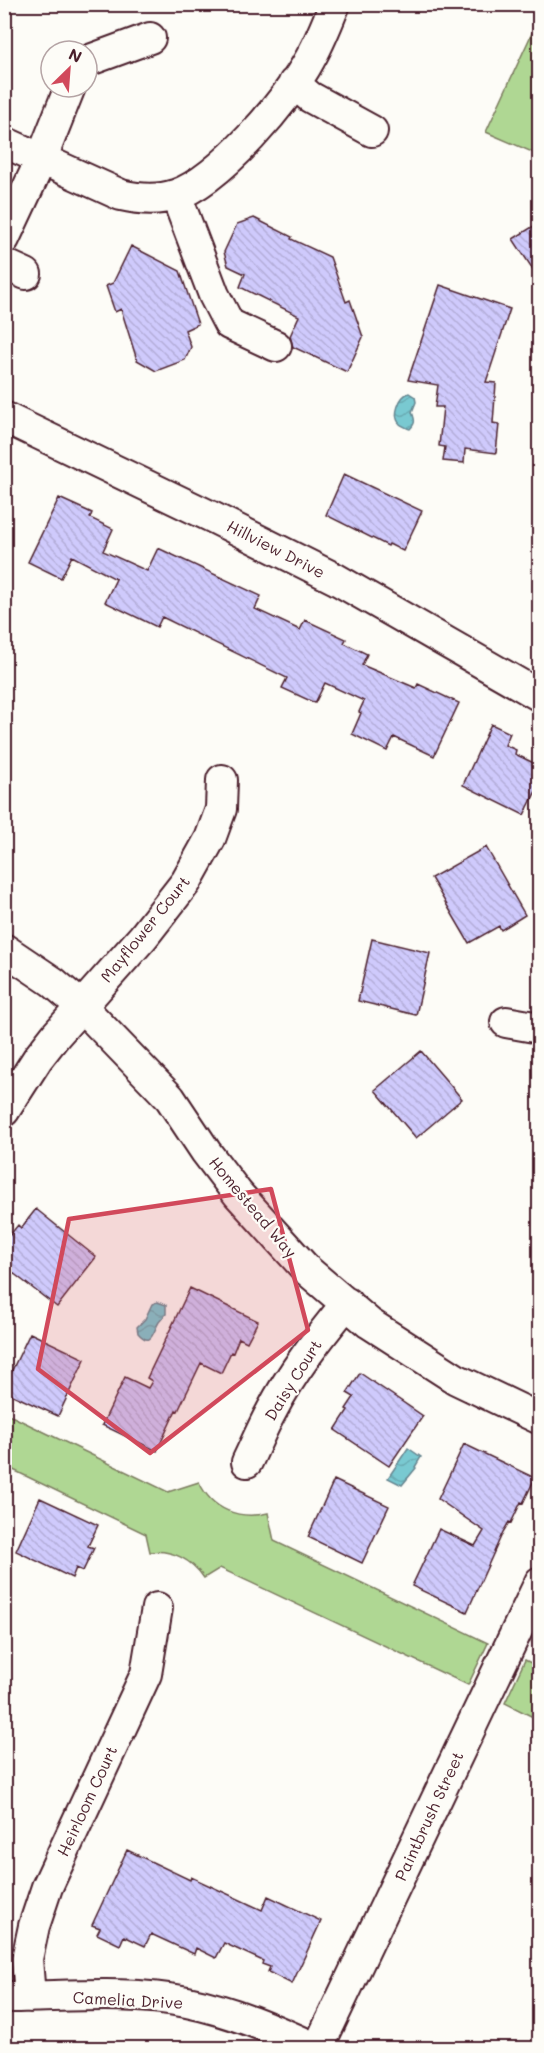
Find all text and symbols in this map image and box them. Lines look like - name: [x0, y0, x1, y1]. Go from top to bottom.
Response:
- north arrow: [39, 39, 99, 99]
- text: N: [66, 43, 85, 67]
- street label: Hillview Drive: [224, 515, 329, 582]
- street label: Mayflower Court: [95, 871, 194, 986]
- street label: Homestead Way: [205, 1152, 302, 1262]
- street label: Daisy Court: [259, 1335, 326, 1424]
- street label: Heirloom Court: [52, 1742, 121, 1860]
- street label: Paintbrush Street: [389, 1748, 468, 1884]
- street label: Camelia Drive: [72, 1986, 184, 2013]

